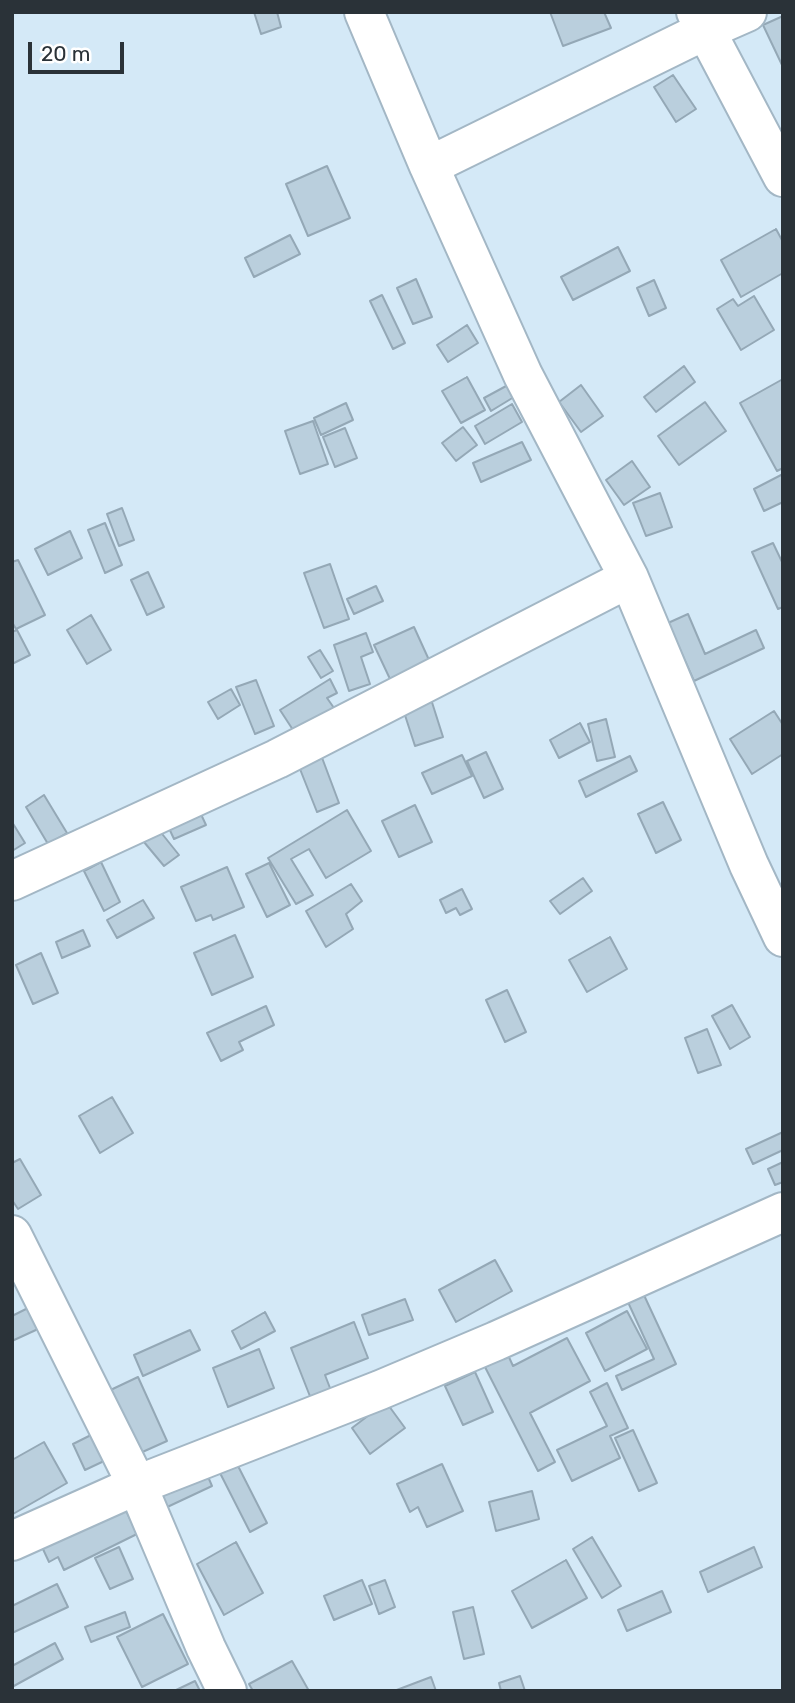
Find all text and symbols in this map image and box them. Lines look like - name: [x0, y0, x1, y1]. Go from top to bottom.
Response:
- scale bar: [32, 28, 128, 72]
- text: 20 m: [41, 41, 90, 66]

